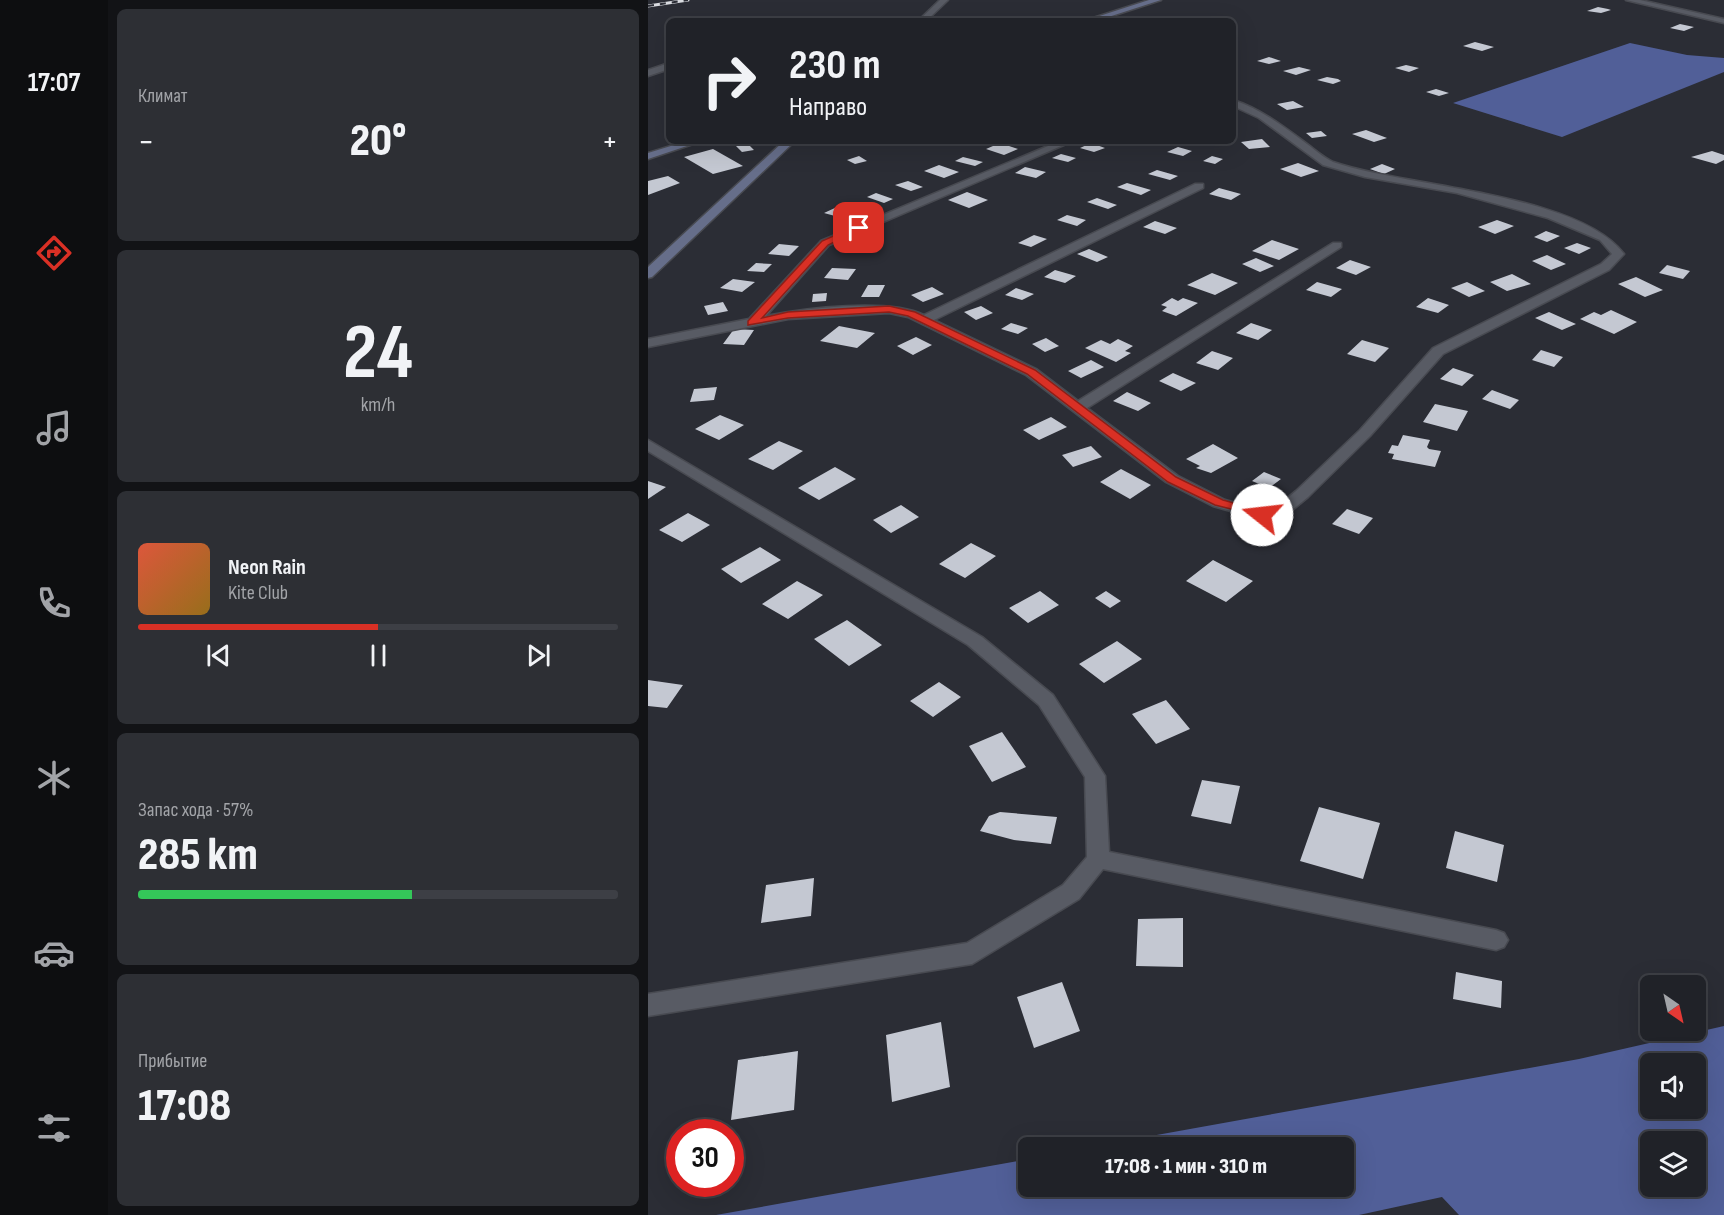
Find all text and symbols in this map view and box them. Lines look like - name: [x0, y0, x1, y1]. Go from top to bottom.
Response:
- text: 230 m: [789, 40, 881, 91]
- icon: right: [690, 42, 768, 120]
- text: 17:07: [28, 67, 80, 99]
- text: Климат: [138, 84, 188, 108]
- text: Направо: [789, 91, 867, 123]
- text: 20°: [350, 114, 406, 169]
- text: −: [138, 122, 154, 162]
- text: +: [602, 122, 618, 162]
- pin: [833, 202, 884, 253]
- icon: arrive: [842, 211, 875, 244]
- icon: directions: [33, 232, 75, 274]
- text: 24: [343, 307, 413, 400]
- text: km/h: [361, 393, 395, 417]
- icon: music: [33, 407, 75, 449]
- position arrow: [1230, 483, 1294, 547]
- text: Neon Rain: [228, 554, 306, 581]
- text: Kite Club: [228, 581, 288, 605]
- icon: phone: [33, 582, 75, 624]
- icon: previous: [202, 639, 235, 672]
- icon: pause: [362, 639, 395, 672]
- icon: next: [522, 639, 555, 672]
- icon: climate: [33, 757, 75, 799]
- text: Запас хода · 57%: [138, 798, 253, 822]
- text: 285 km: [138, 828, 258, 883]
- icon: car: [33, 932, 75, 974]
- north arrow: [1640, 975, 1706, 1041]
- map controls: [1640, 975, 1706, 1197]
- text: Прибытие: [138, 1049, 207, 1073]
- button: sound: [1640, 1053, 1706, 1119]
- text: 17:08: [138, 1079, 231, 1134]
- icon: filters: [33, 1107, 75, 1149]
- speed limit sign: 30: [666, 1119, 744, 1197]
- button: layers: [1640, 1131, 1706, 1197]
- text: 17:08 · 1 мин · 310 m: [1105, 1153, 1267, 1180]

